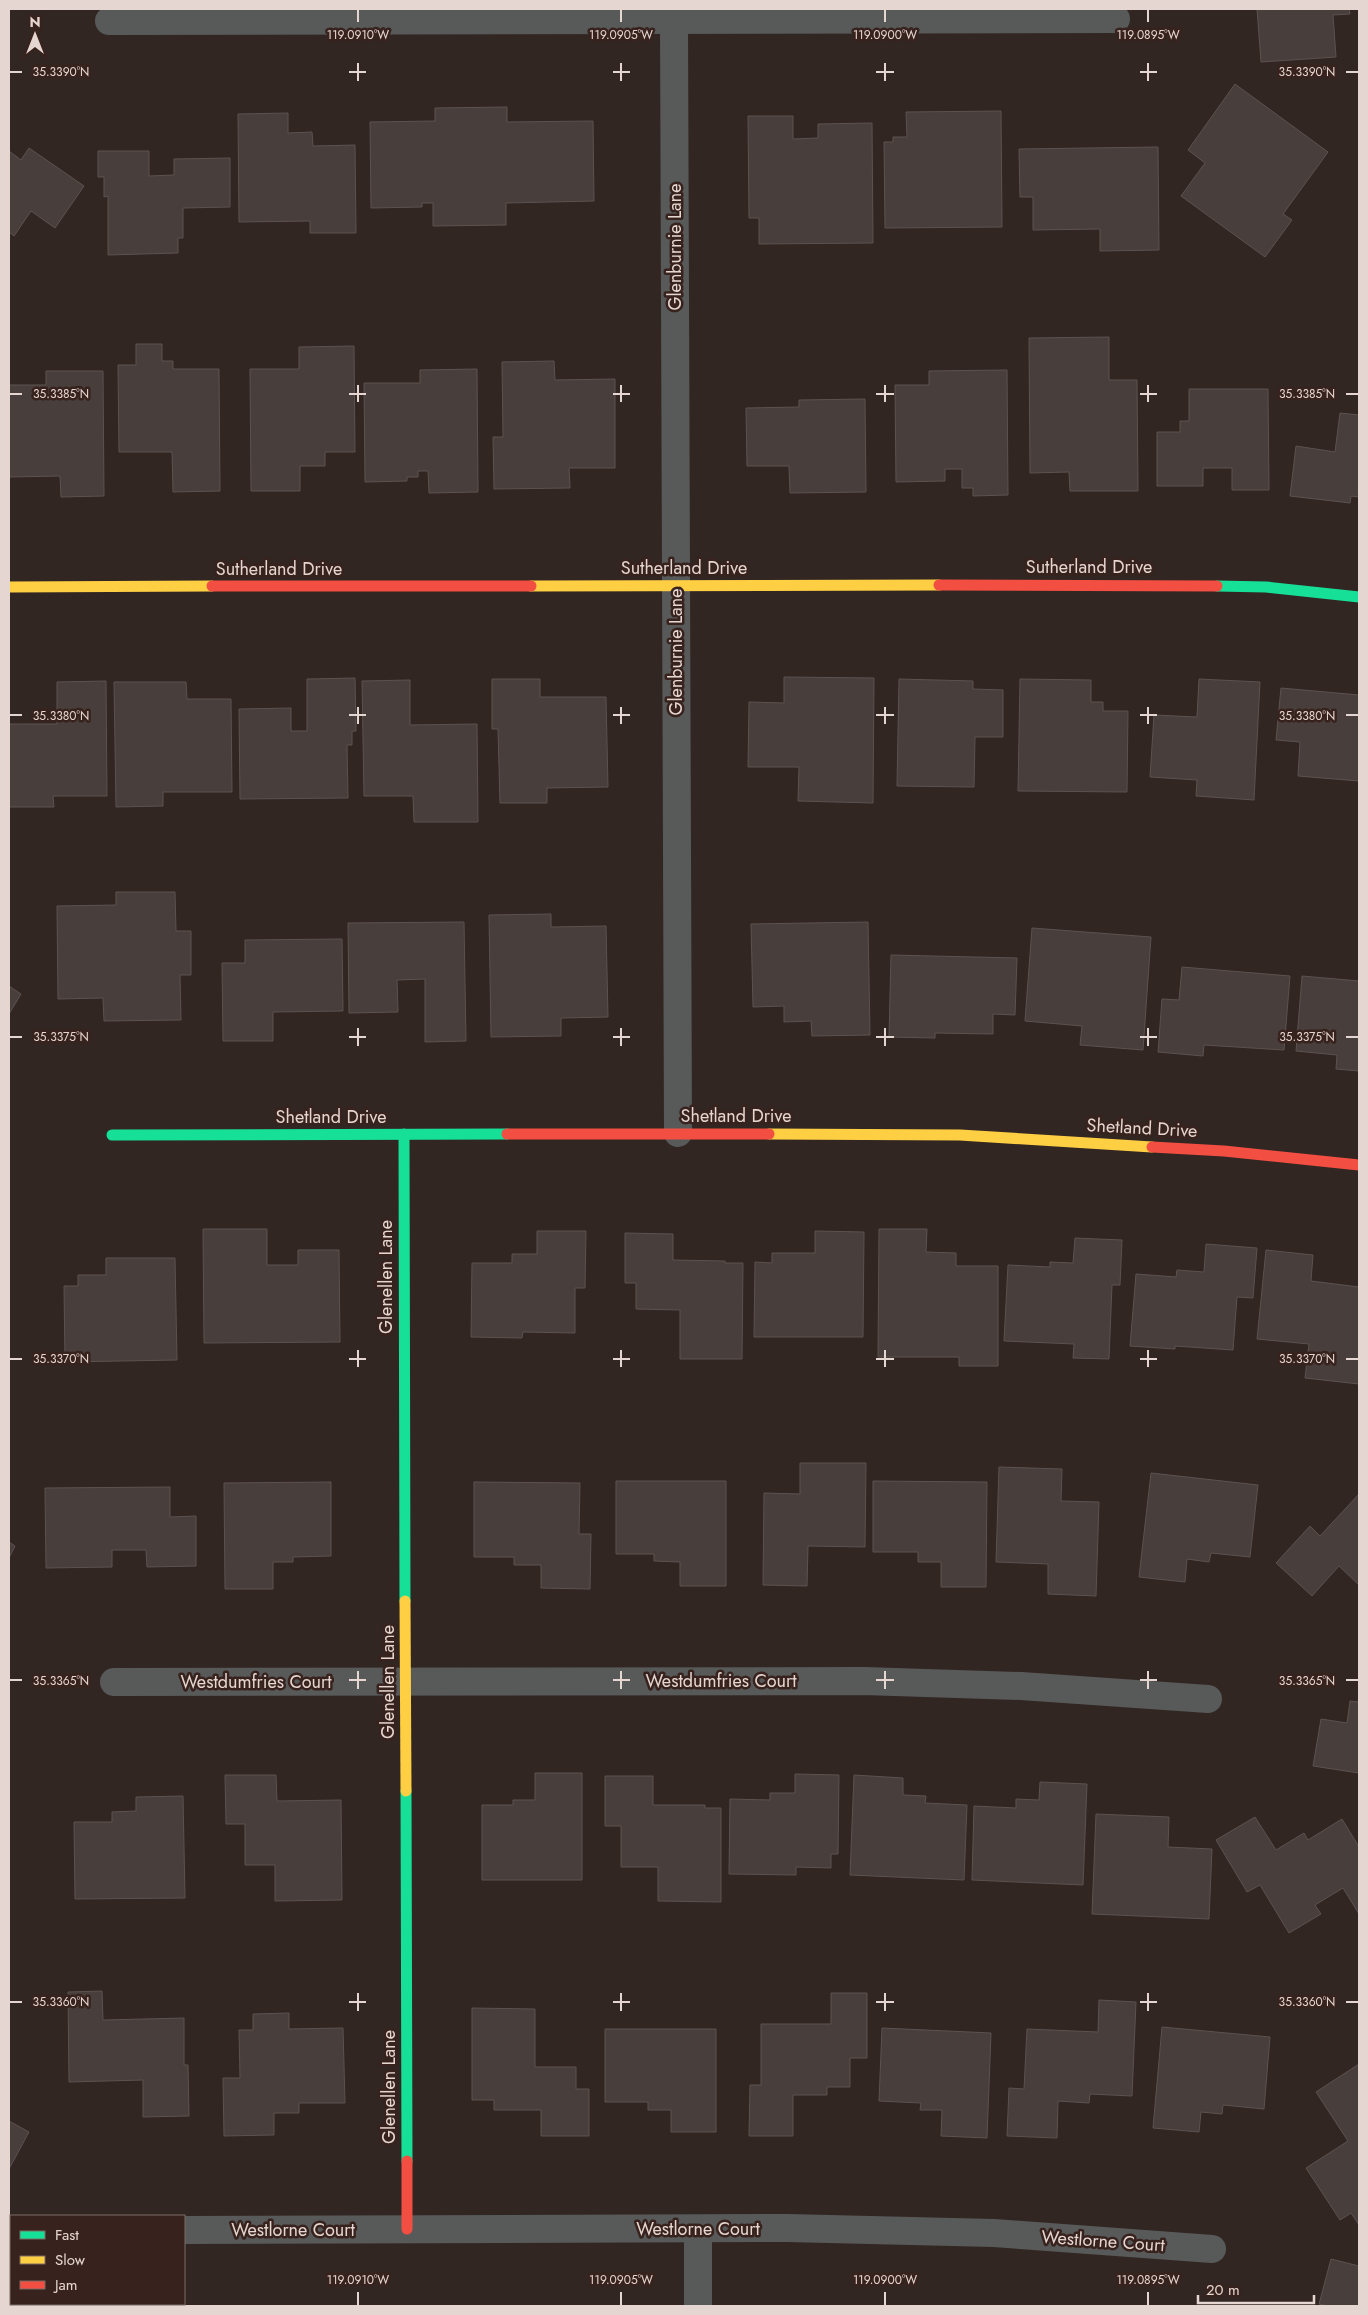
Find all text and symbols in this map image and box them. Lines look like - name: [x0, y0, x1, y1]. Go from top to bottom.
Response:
- north arrow: [10, 10, 60, 60]
- text: N: [29, 12, 41, 32]
- text: 119.0910°W: [327, 26, 389, 44]
- text: 119.0905°W: [589, 26, 653, 44]
- text: 119.0900°W: [853, 26, 917, 44]
- text: 119.0895°W: [1116, 26, 1180, 44]
- text: 35.3390°N: [33, 63, 89, 81]
- text: 35.3390°N: [1279, 63, 1335, 81]
- street label: Glenburnie Lane: [662, 184, 688, 310]
- text: 35.3385°N: [33, 385, 89, 403]
- text: 35.3385°N: [1279, 385, 1335, 403]
- street label: Sutherland Drive: [1026, 554, 1152, 580]
- street label: Sutherland Drive: [621, 555, 747, 581]
- street label: Sutherland Drive: [216, 556, 342, 582]
- street label: Glenburnie Lane: [663, 589, 689, 715]
- text: 35.3380°N: [33, 707, 89, 725]
- text: 35.3380°N: [1279, 707, 1335, 725]
- text: 35.3375°N: [33, 1028, 89, 1046]
- text: 35.3375°N: [1279, 1028, 1335, 1046]
- street label: Shetland Drive: [681, 1103, 791, 1129]
- street label: Shetland Drive: [276, 1104, 386, 1130]
- street label: Shetland Drive: [1086, 1112, 1198, 1144]
- street label: Glenellen Lane: [373, 1220, 399, 1334]
- text: 35.3370°N: [33, 1350, 89, 1368]
- text: 35.3370°N: [1279, 1350, 1335, 1368]
- street label: Glenellen Lane: [375, 1625, 401, 1739]
- street label: Westdumfries Court: [645, 1668, 797, 1694]
- street label: Westdumfries Court: [180, 1669, 332, 1695]
- text: 35.3365°N: [33, 1672, 89, 1690]
- text: 35.3365°N: [1279, 1672, 1335, 1690]
- text: 35.3360°N: [33, 1993, 89, 2011]
- text: 35.3360°N: [1279, 1993, 1335, 2011]
- street label: Glenellen Lane: [376, 2030, 402, 2144]
- legend: [10, 2215, 185, 2305]
- street label: Westlorne Court: [636, 2216, 760, 2242]
- street label: Westlorne Court: [231, 2217, 355, 2243]
- text: Fast: [55, 2224, 79, 2246]
- street label: Westlorne Court: [1040, 2224, 1166, 2258]
- text: Slow: [55, 2249, 86, 2271]
- text: 119.0910°W: [327, 2271, 389, 2289]
- text: 119.0905°W: [589, 2271, 653, 2289]
- text: 119.0900°W: [853, 2271, 917, 2289]
- text: 119.0895°W: [1116, 2271, 1180, 2289]
- scale bar: [1198, 2272, 1314, 2304]
- text: Jam: [53, 2274, 78, 2296]
- text: 20 m: [1206, 2279, 1240, 2301]

